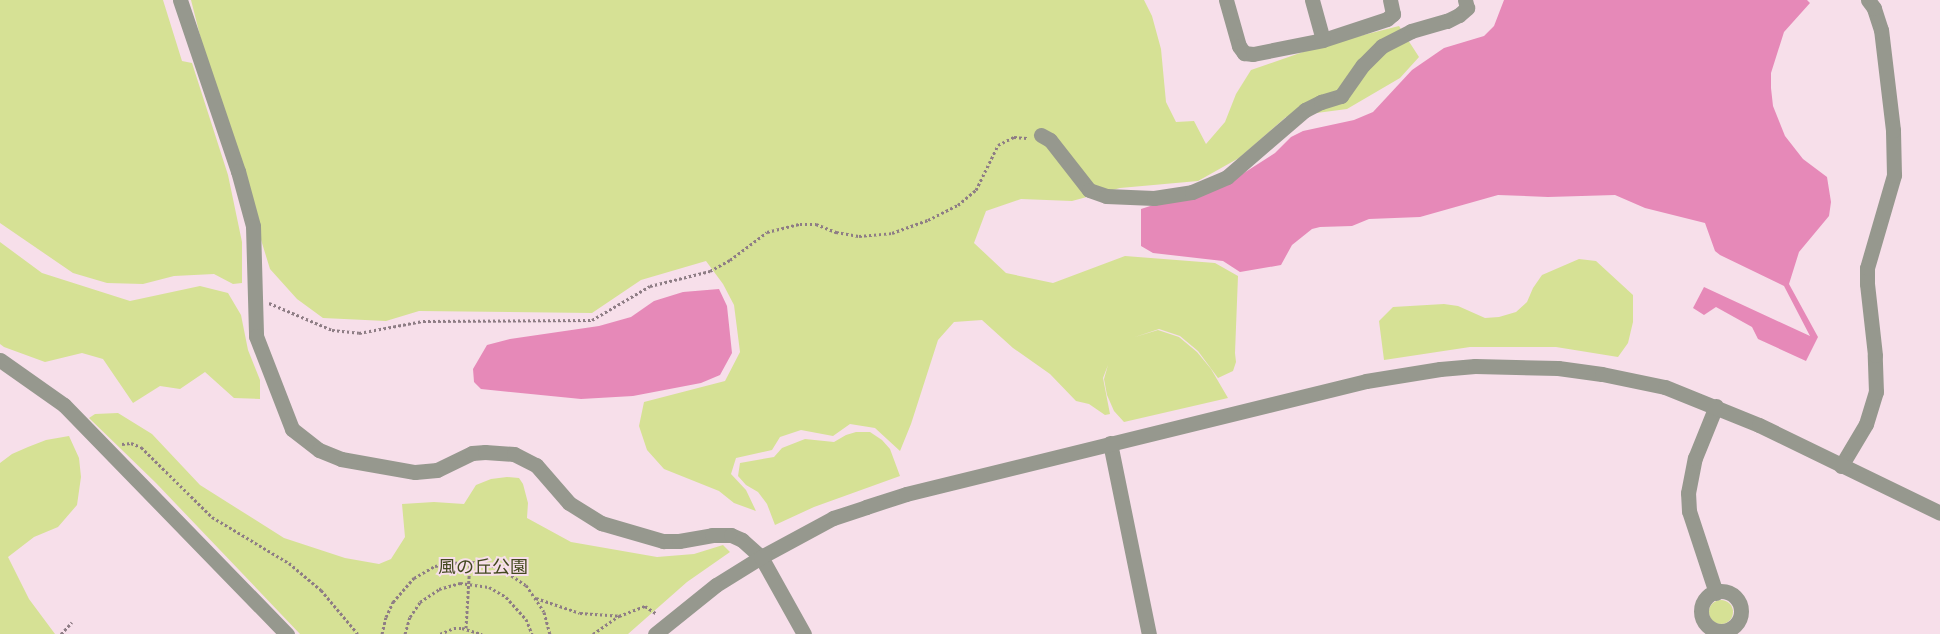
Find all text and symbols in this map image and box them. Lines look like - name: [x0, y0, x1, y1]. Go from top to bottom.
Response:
- park label: 風の丘公園: [438, 556, 528, 578]

